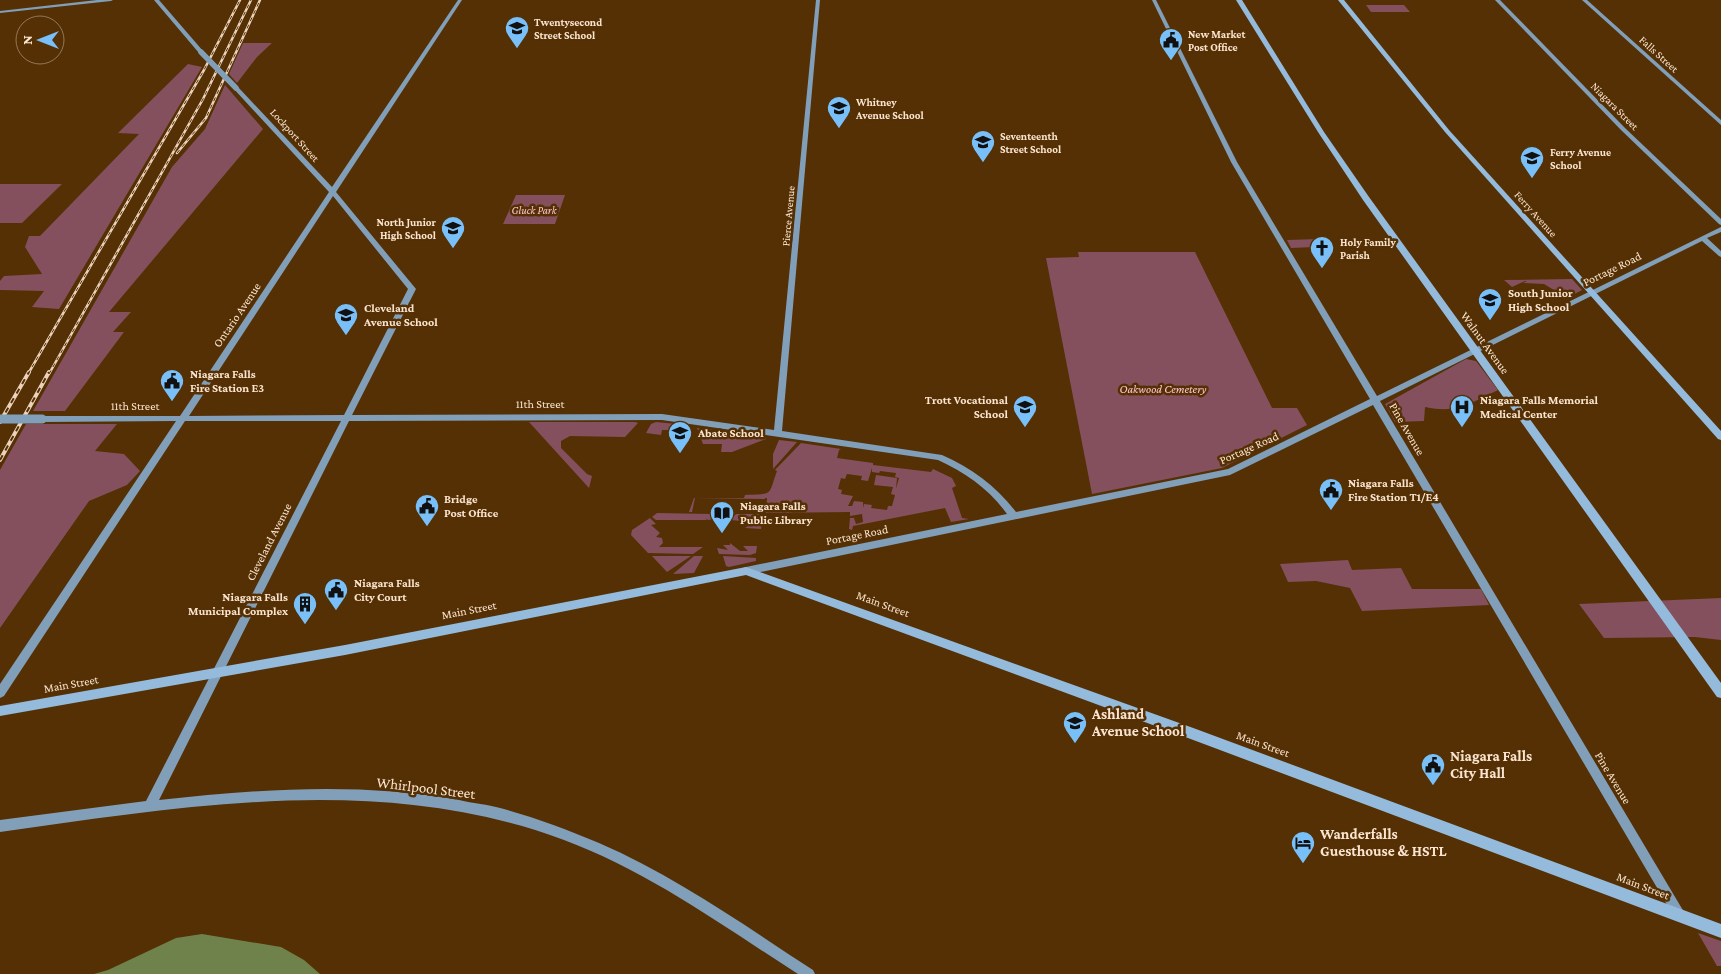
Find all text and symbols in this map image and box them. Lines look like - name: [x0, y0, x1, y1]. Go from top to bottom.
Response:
- north arrow: [15, 15, 65, 65]
- school or university icon: Twentysecond Street School: [504, 15, 530, 49]
- place label: Twentysecond Street School: [534, 16, 602, 41]
- public building icon: New Market Post Office: [1158, 27, 1184, 61]
- place label: New Market Post Office: [1188, 28, 1245, 53]
- street label: Falls Street: [1637, 33, 1681, 75]
- text: N: [19, 35, 35, 45]
- street label: Niagara Street: [1588, 80, 1641, 133]
- school or university icon: Whitney Avenue School: [826, 95, 852, 129]
- place label: Whitney Avenue School: [855, 96, 924, 121]
- street label: Lockport Street: [267, 106, 322, 165]
- school or university icon: Seventeenth Street School: [970, 129, 996, 163]
- place label: Seventeenth Street School: [1000, 130, 1062, 155]
- school or university icon: Ferry Avenue School: [1519, 145, 1545, 179]
- place label: Ferry Avenue School: [1550, 146, 1611, 171]
- street label: Pierce Avenue: [779, 185, 797, 247]
- street label: Ferry Avenue: [1512, 189, 1560, 240]
- park label: Gluck Park: [512, 204, 558, 216]
- school or university icon: North Junior High School: [440, 215, 466, 249]
- place label: North Junior High School: [377, 216, 437, 241]
- church icon: Holy Family Parish: [1309, 235, 1335, 269]
- place label: Holy Family Parish: [1340, 236, 1396, 261]
- street label: Portage Road: [1581, 249, 1644, 289]
- street label: Ontario Avenue: [210, 280, 264, 350]
- place label: South Junior High School: [1508, 286, 1573, 314]
- school or university icon: South Junior High School: [1477, 287, 1503, 321]
- place label: Cleveland Avenue School: [363, 301, 438, 329]
- school or university icon: Cleveland Avenue School: [333, 302, 359, 336]
- street label: Walnut Avenue: [1458, 309, 1512, 377]
- place label: Niagara Falls Fire Station E3: [190, 367, 264, 395]
- public building icon: Niagara Falls Fire Station E3: [159, 368, 185, 402]
- park label: Oakwood Cemetery: [1119, 382, 1207, 396]
- place label: Trott Vocational School: [925, 393, 1009, 421]
- place label: Niagara Falls Memorial Medical Center: [1480, 393, 1599, 421]
- school or university icon: Trott Vocational School: [1012, 394, 1038, 428]
- hospital icon: Niagara Falls Memorial Medical Center: [1449, 394, 1475, 428]
- street label: 11th Street: [516, 397, 565, 411]
- street label: 11th Street: [111, 399, 160, 413]
- street label: Pine Avenue: [1386, 400, 1428, 458]
- school or university icon: Abate School: [667, 420, 693, 454]
- place label: Abate School: [697, 426, 764, 440]
- street label: Portage Road: [1217, 429, 1281, 467]
- place label: Niagara Falls Fire Station T1/E4: [1348, 476, 1439, 504]
- public building icon: Niagara Falls Fire Station T1/E4: [1318, 477, 1344, 511]
- place label: Bridge Post Office: [444, 492, 499, 520]
- public building icon: Bridge Post Office: [414, 493, 440, 527]
- place label: Niagara Falls Public Library: [740, 499, 812, 527]
- library icon: Niagara Falls Public Library: [709, 500, 735, 534]
- street label: Cleveland Avenue: [243, 501, 295, 583]
- street label: Portage Road: [825, 522, 890, 548]
- place label: Niagara Falls City Court: [354, 576, 420, 604]
- public building icon: Niagara Falls City Court: [323, 577, 349, 611]
- street label: Main Street: [855, 588, 912, 620]
- place label: Niagara Falls Municipal Complex: [188, 590, 289, 618]
- building icon: Niagara Falls Municipal Complex: [292, 591, 318, 625]
- street label: Main Street: [440, 598, 499, 622]
- street label: Main Street: [42, 672, 101, 696]
- place label: Ashland Avenue School: [1091, 706, 1185, 739]
- school or university icon: Ashland Avenue School: [1062, 710, 1088, 744]
- street label: Main Street: [1235, 728, 1292, 760]
- place label: Niagara Falls City Hall: [1450, 748, 1532, 781]
- street label: Pine Avenue: [1592, 749, 1634, 807]
- public building icon: Niagara Falls City Hall: [1420, 752, 1446, 786]
- street label: Whirlpool Street: [375, 774, 477, 803]
- place label: Wanderfalls Guesthouse & HSTL: [1319, 826, 1447, 859]
- hotel icon: Wanderfalls Guesthouse & HSTL: [1290, 830, 1316, 864]
- street label: Main Street: [1615, 870, 1672, 903]

